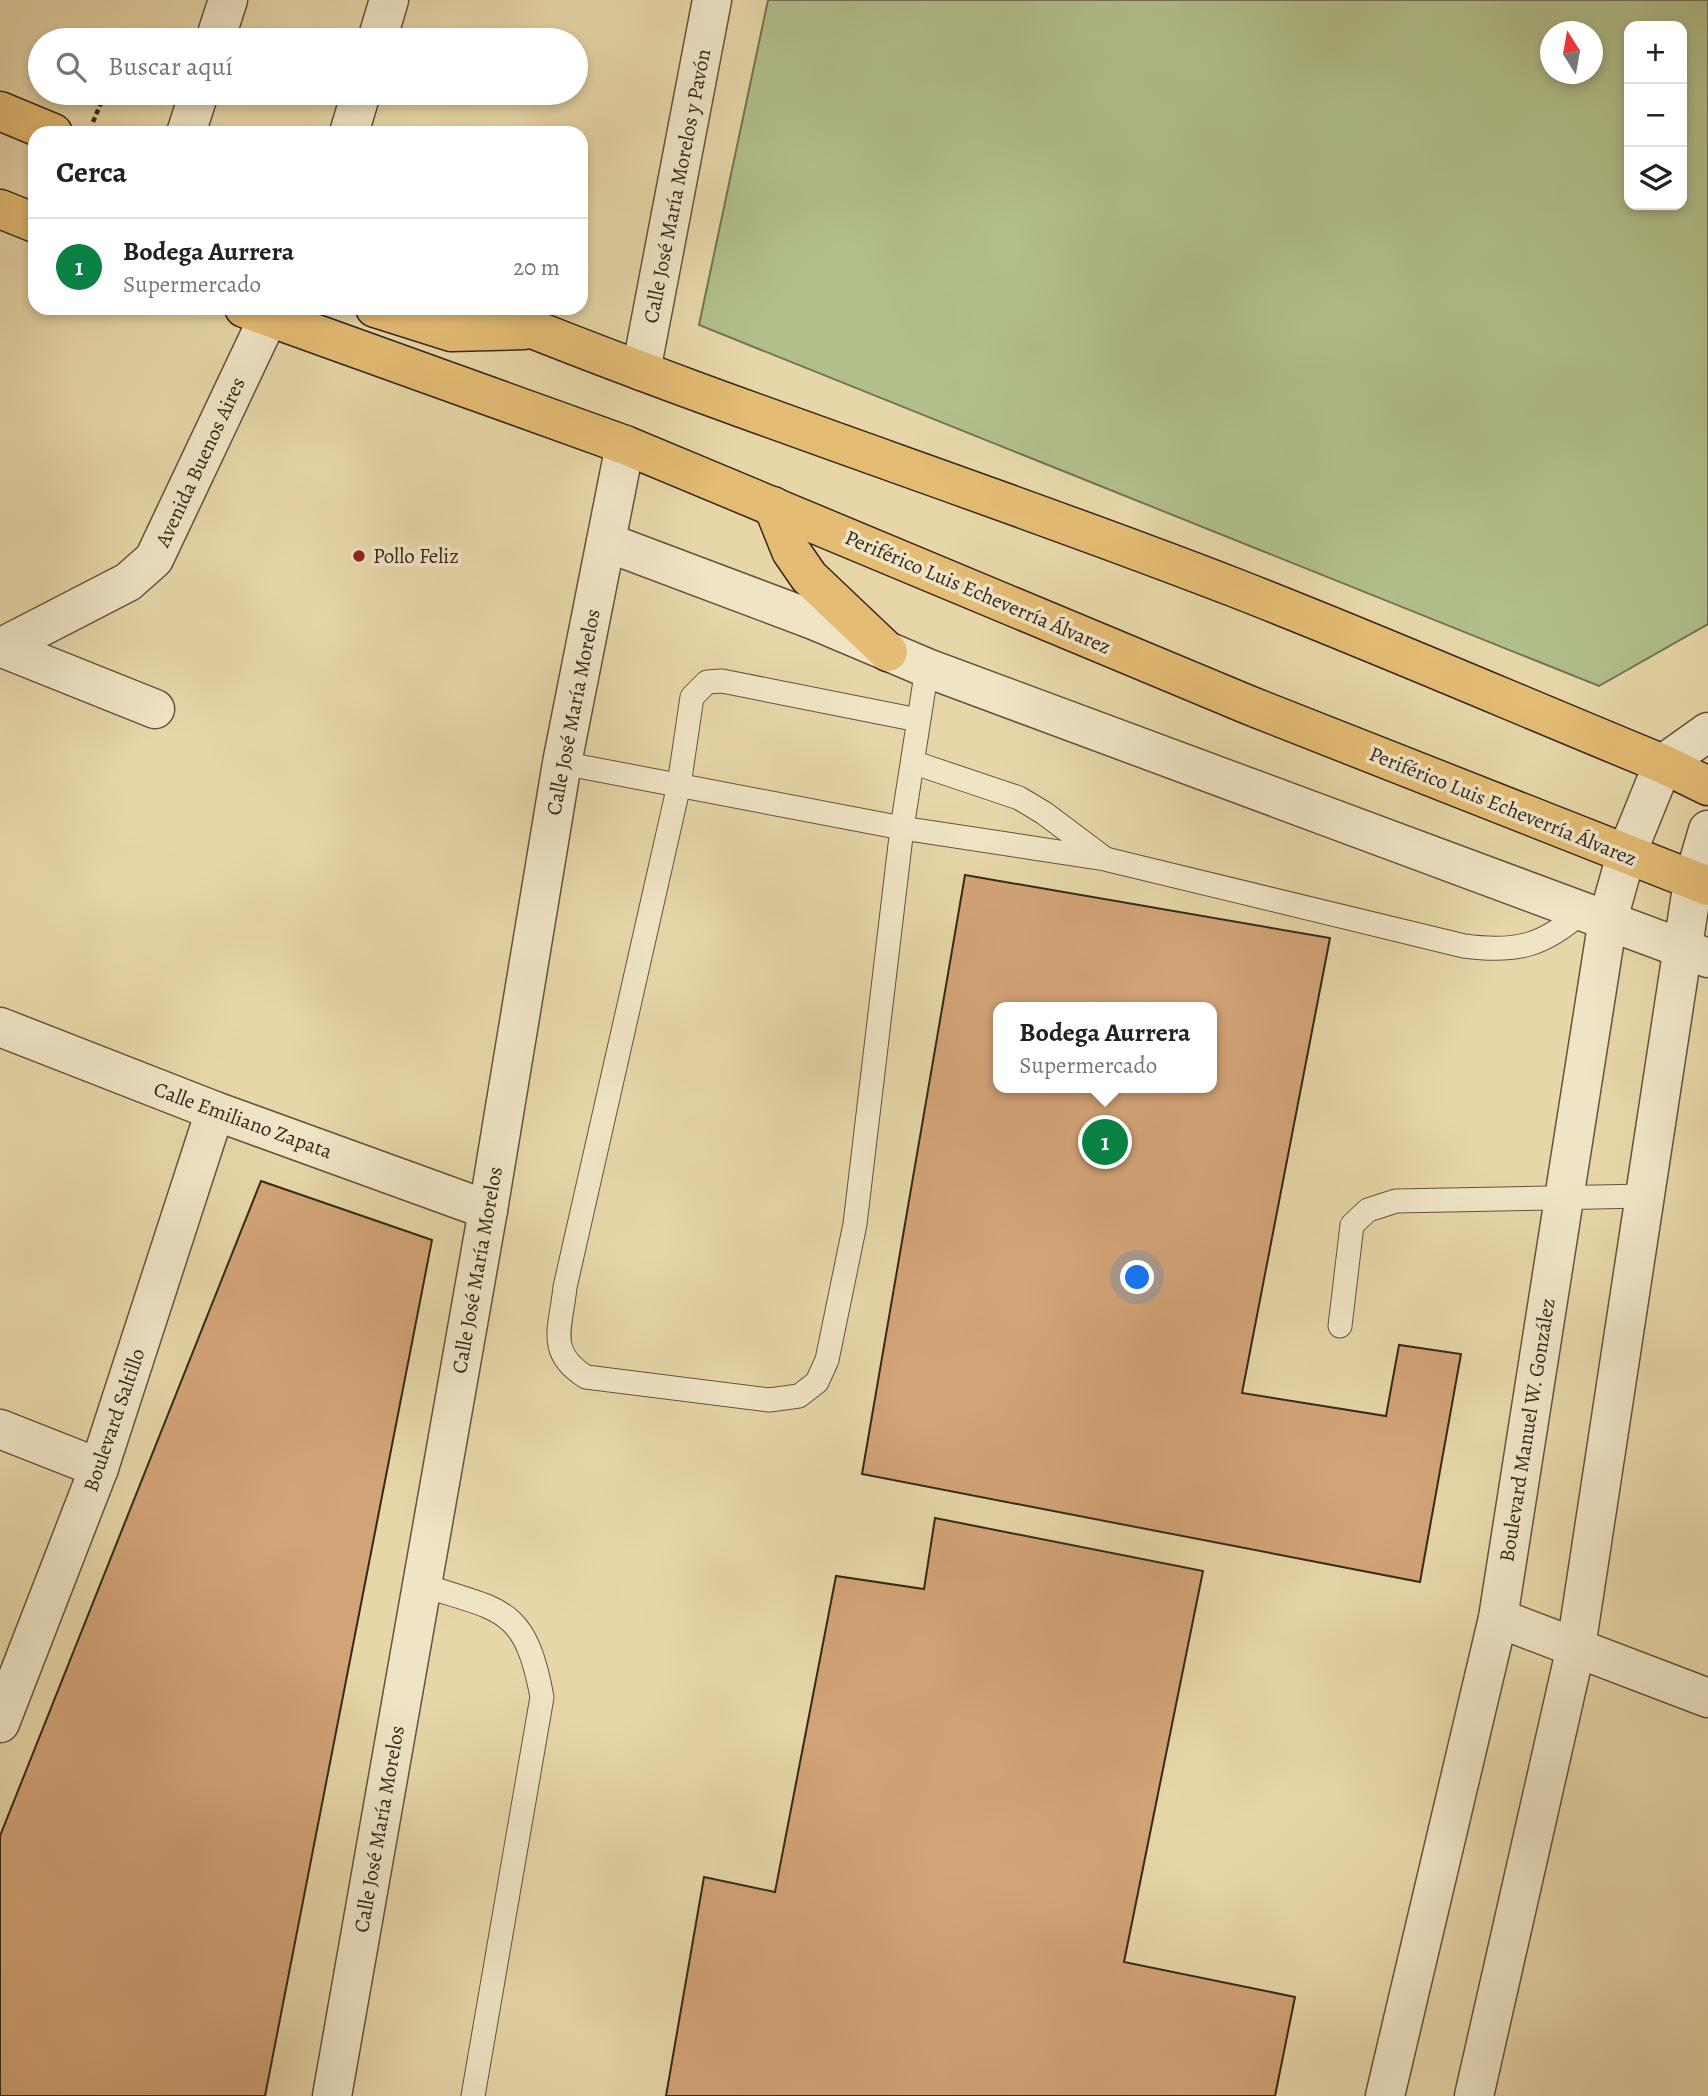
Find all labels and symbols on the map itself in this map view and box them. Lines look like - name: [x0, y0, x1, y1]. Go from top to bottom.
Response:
- north arrow: [1540, 21, 1603, 84]
- street label: Calle José María Morelos y Pavón: [637, 46, 717, 326]
- street label: Avenida Buenos Aires: [148, 373, 252, 552]
- street label: Periférico Luis Echeverría Álvarez: [841, 523, 1115, 661]
- place label: Pollo Feliz: [373, 542, 459, 570]
- marker: Pollo Feliz: [351, 548, 367, 564]
- street label: Calle José María Morelos: [539, 606, 607, 818]
- street label: Periférico Luis Echeverría Álvarez: [1365, 739, 1641, 873]
- street label: Calle Emiliano Zapata: [150, 1075, 336, 1165]
- pin: 1: [1082, 1116, 1128, 1168]
- street label: Calle José María Morelos: [445, 1164, 509, 1376]
- your location: [1120, 1260, 1154, 1294]
- street label: Boulevard Manuel W. González: [1492, 1296, 1562, 1564]
- street label: Boulevard Saltillo: [76, 1345, 152, 1495]
- street label: Calle José María Morelos: [347, 1723, 411, 1935]

